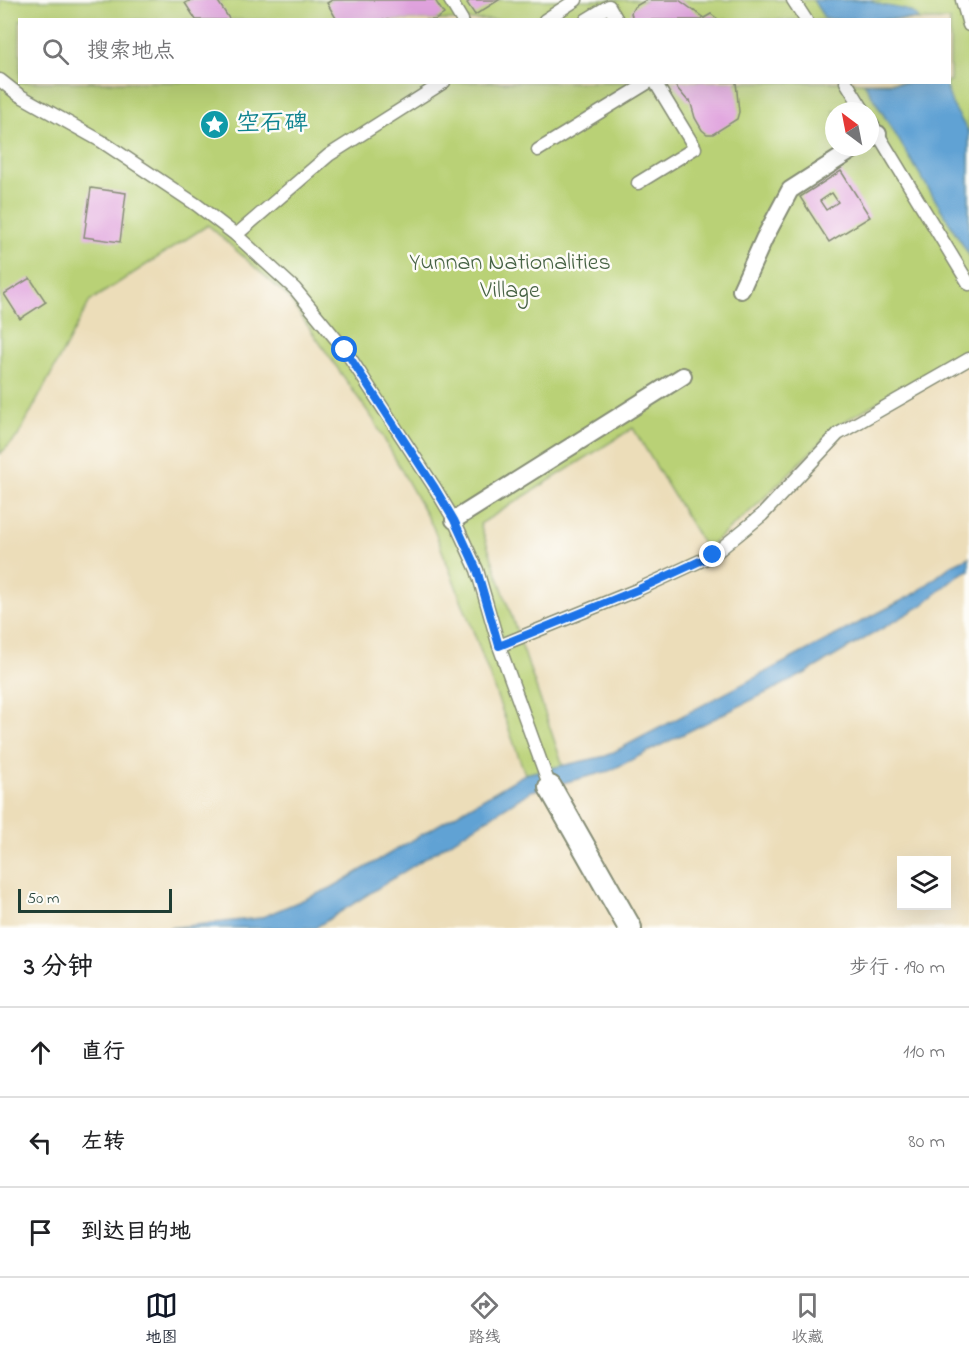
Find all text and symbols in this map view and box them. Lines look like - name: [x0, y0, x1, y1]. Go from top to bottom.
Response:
- search box: [18, 18, 951, 84]
- icon: search: [39, 35, 72, 68]
- text: 搜索地点: [87, 36, 175, 68]
- north arrow: [825, 102, 879, 156]
- place label: 空石碑: [236, 107, 308, 142]
- place icon: 空石碑: [199, 108, 231, 140]
- park label: Yunnan Nationalities Village: [409, 246, 611, 309]
- route start: [331, 336, 357, 362]
- route end: [699, 541, 725, 567]
- map controls: [897, 856, 951, 910]
- button: layers: [897, 856, 951, 910]
- scale bar: [18, 886, 172, 914]
- text: 50 m: [27, 887, 59, 911]
- text: 3 分钟: [24, 949, 93, 987]
- text: 步行 · 190 m: [849, 954, 945, 983]
- icon: ahead: [24, 1036, 57, 1069]
- text: 直行: [81, 1037, 125, 1069]
- text: 110 m: [903, 1038, 945, 1067]
- icon: left: [24, 1126, 57, 1159]
- text: 左转: [81, 1127, 125, 1159]
- text: 80 m: [908, 1128, 945, 1157]
- icon: arrive: [24, 1216, 57, 1249]
- text: 到达目的地: [81, 1217, 191, 1249]
- tab: 地图: [145, 1289, 178, 1350]
- tab: 路线: [468, 1289, 501, 1350]
- tab: 收藏: [791, 1289, 824, 1350]

